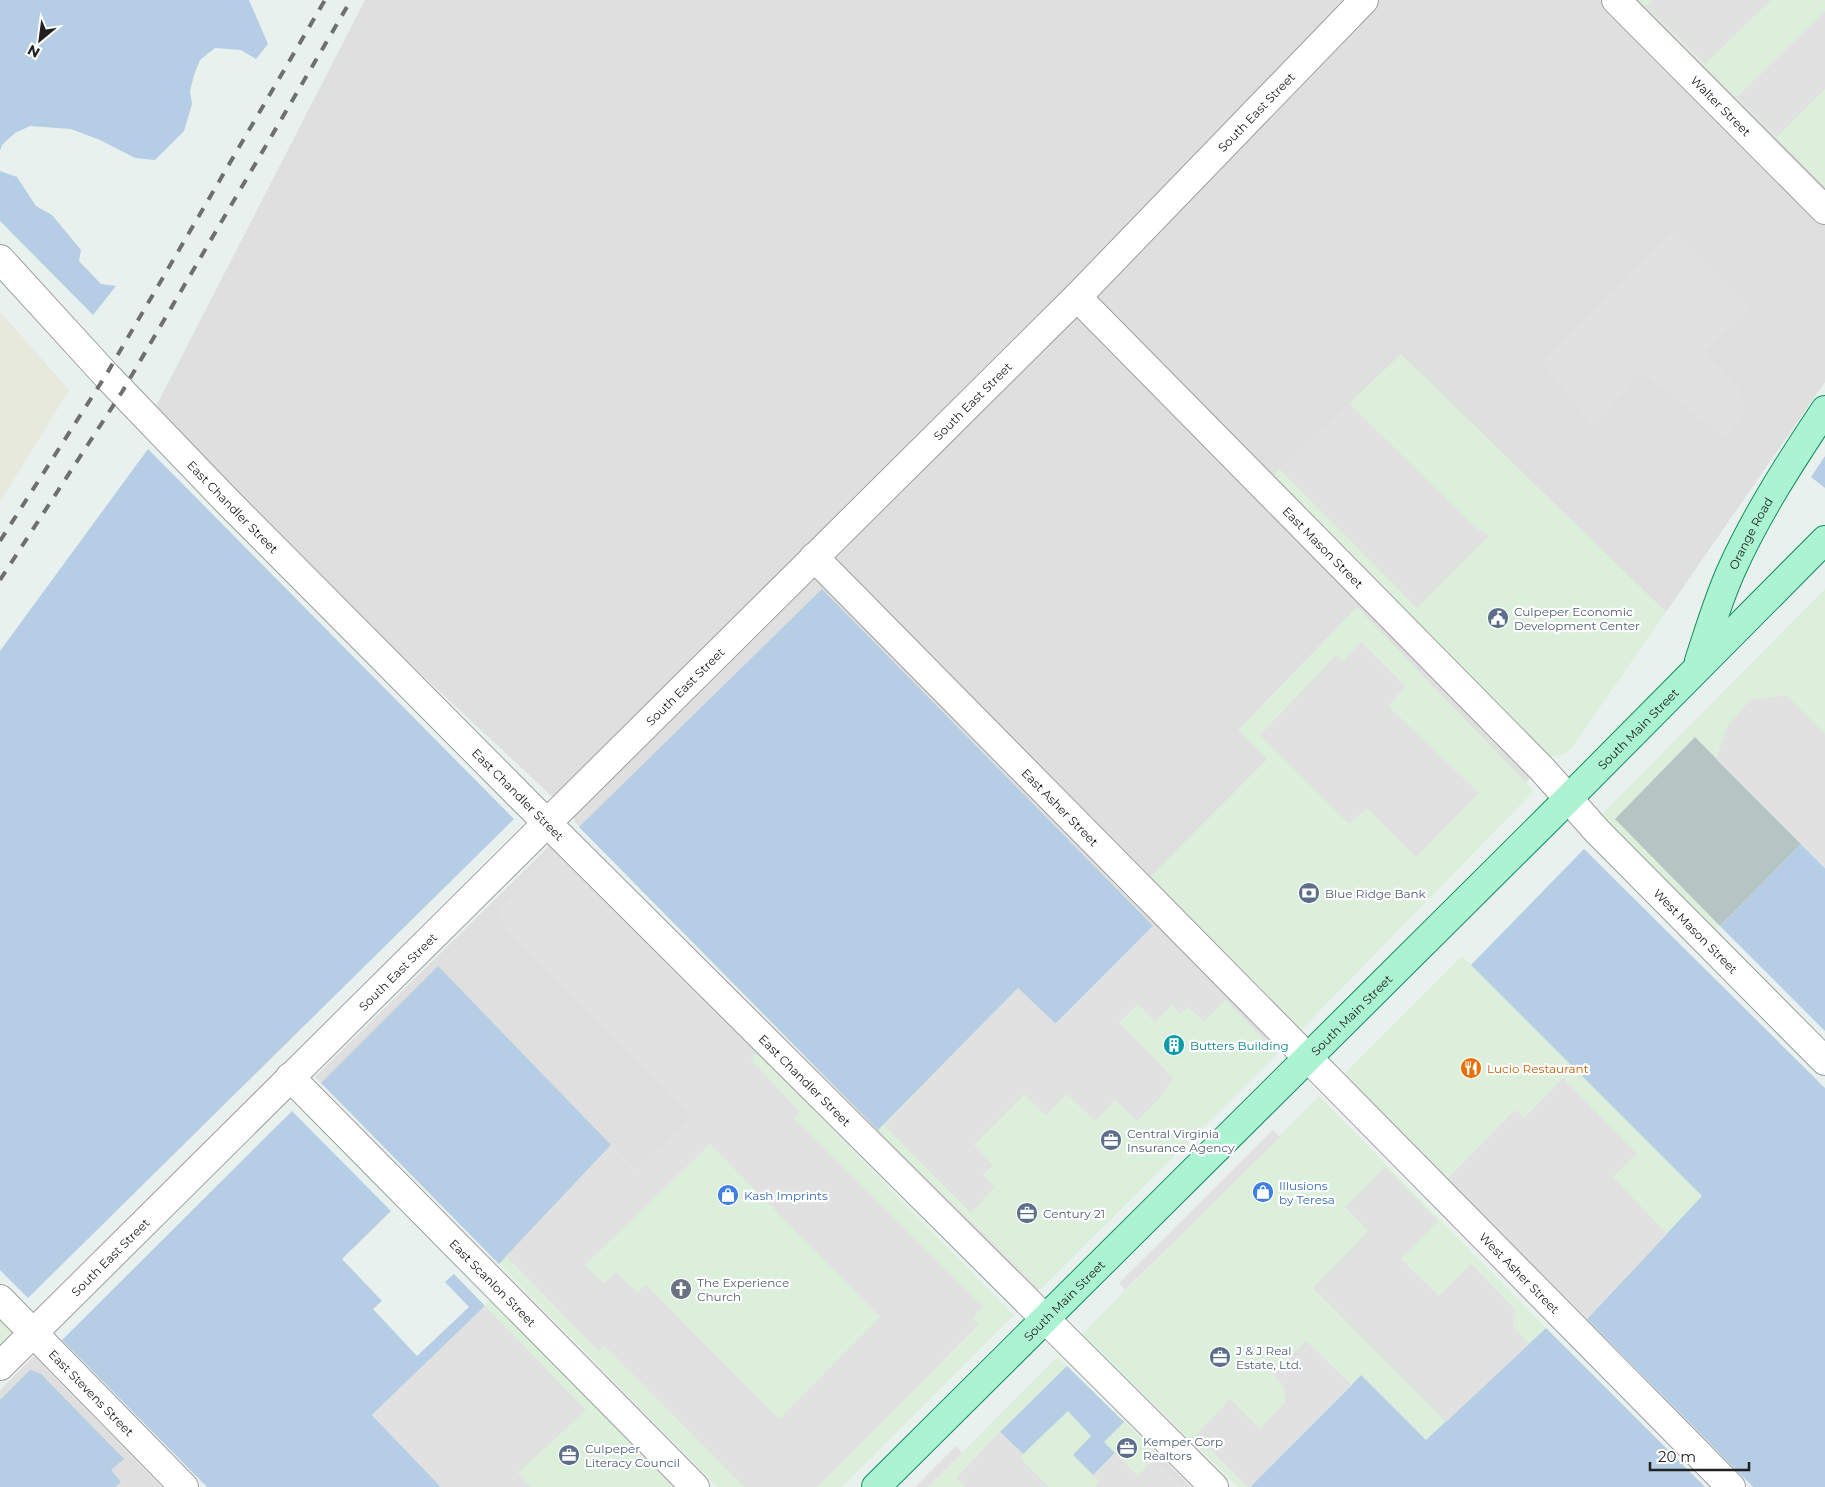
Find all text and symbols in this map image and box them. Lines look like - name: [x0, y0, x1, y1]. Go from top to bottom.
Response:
- north arrow: [15, 15, 65, 65]
- text: N: [24, 41, 43, 62]
- street label: South East Street: [1214, 69, 1298, 155]
- street label: Walter Street: [1688, 72, 1754, 139]
- street label: South East Street: [930, 359, 1015, 443]
- street label: East Chandler Street: [184, 457, 282, 556]
- street label: Orange Road: [1725, 494, 1775, 572]
- street label: East Mason Street: [1280, 503, 1367, 591]
- place label: Culpeper Economic Development Center: [1514, 604, 1640, 633]
- public building icon: Culpeper Economic Development Center: [1486, 606, 1510, 630]
- street label: South East Street: [643, 644, 727, 728]
- street label: South Main Street: [1594, 685, 1681, 772]
- street label: East Chandler Street: [469, 745, 567, 843]
- street label: East Asher Street: [1019, 765, 1102, 849]
- bank icon: Blue Ridge Bank: [1297, 881, 1321, 905]
- street label: West Mason Street: [1651, 885, 1741, 976]
- place label: Blue Ridge Bank: [1325, 886, 1427, 901]
- street label: South East Street: [355, 929, 440, 1014]
- street label: South Main Street: [1307, 971, 1395, 1058]
- street label: East Chandler Street: [756, 1031, 854, 1129]
- building icon: Butters Building: [1162, 1033, 1186, 1057]
- place label: Butters Building: [1190, 1038, 1289, 1053]
- restaurant icon: Lucio Restaurant: [1459, 1056, 1483, 1080]
- place label: Lucio Restaurant: [1487, 1061, 1589, 1076]
- place label: Central Virginia Insurance Agency: [1127, 1126, 1235, 1155]
- office icon: Central Virginia Insurance Agency: [1099, 1128, 1123, 1152]
- place label: Illusions by Teresa: [1279, 1178, 1335, 1207]
- shop icon: Illusions by Teresa: [1251, 1180, 1275, 1204]
- shop icon: Kash Imprints: [716, 1183, 740, 1207]
- place label: Kash Imprints: [744, 1188, 828, 1203]
- office icon: Century 21: [1015, 1201, 1039, 1225]
- place label: Century 21: [1043, 1206, 1105, 1221]
- street label: South East Street: [68, 1215, 152, 1299]
- street label: West Asher Street: [1476, 1229, 1563, 1316]
- street label: East Scanlon Street: [447, 1236, 540, 1329]
- street label: South Main Street: [1020, 1257, 1108, 1344]
- place label: The Experience Church: [697, 1275, 789, 1304]
- church icon: The Experience Church: [669, 1277, 693, 1301]
- place label: J & J Real Estate, Ltd.: [1235, 1343, 1301, 1372]
- office icon: J & J Real Estate, Ltd.: [1208, 1345, 1232, 1369]
- street label: East Stevens Street: [46, 1346, 137, 1439]
- place label: Kemper Corp Realtors: [1143, 1434, 1223, 1463]
- office icon: Kemper Corp Realtors: [1115, 1436, 1139, 1460]
- scale bar: [1650, 1440, 1749, 1472]
- place label: Culpeper Literacy Council: [585, 1441, 680, 1470]
- office icon: Culpeper Literacy Council: [557, 1443, 581, 1467]
- text: 20 m: [1658, 1447, 1696, 1466]

